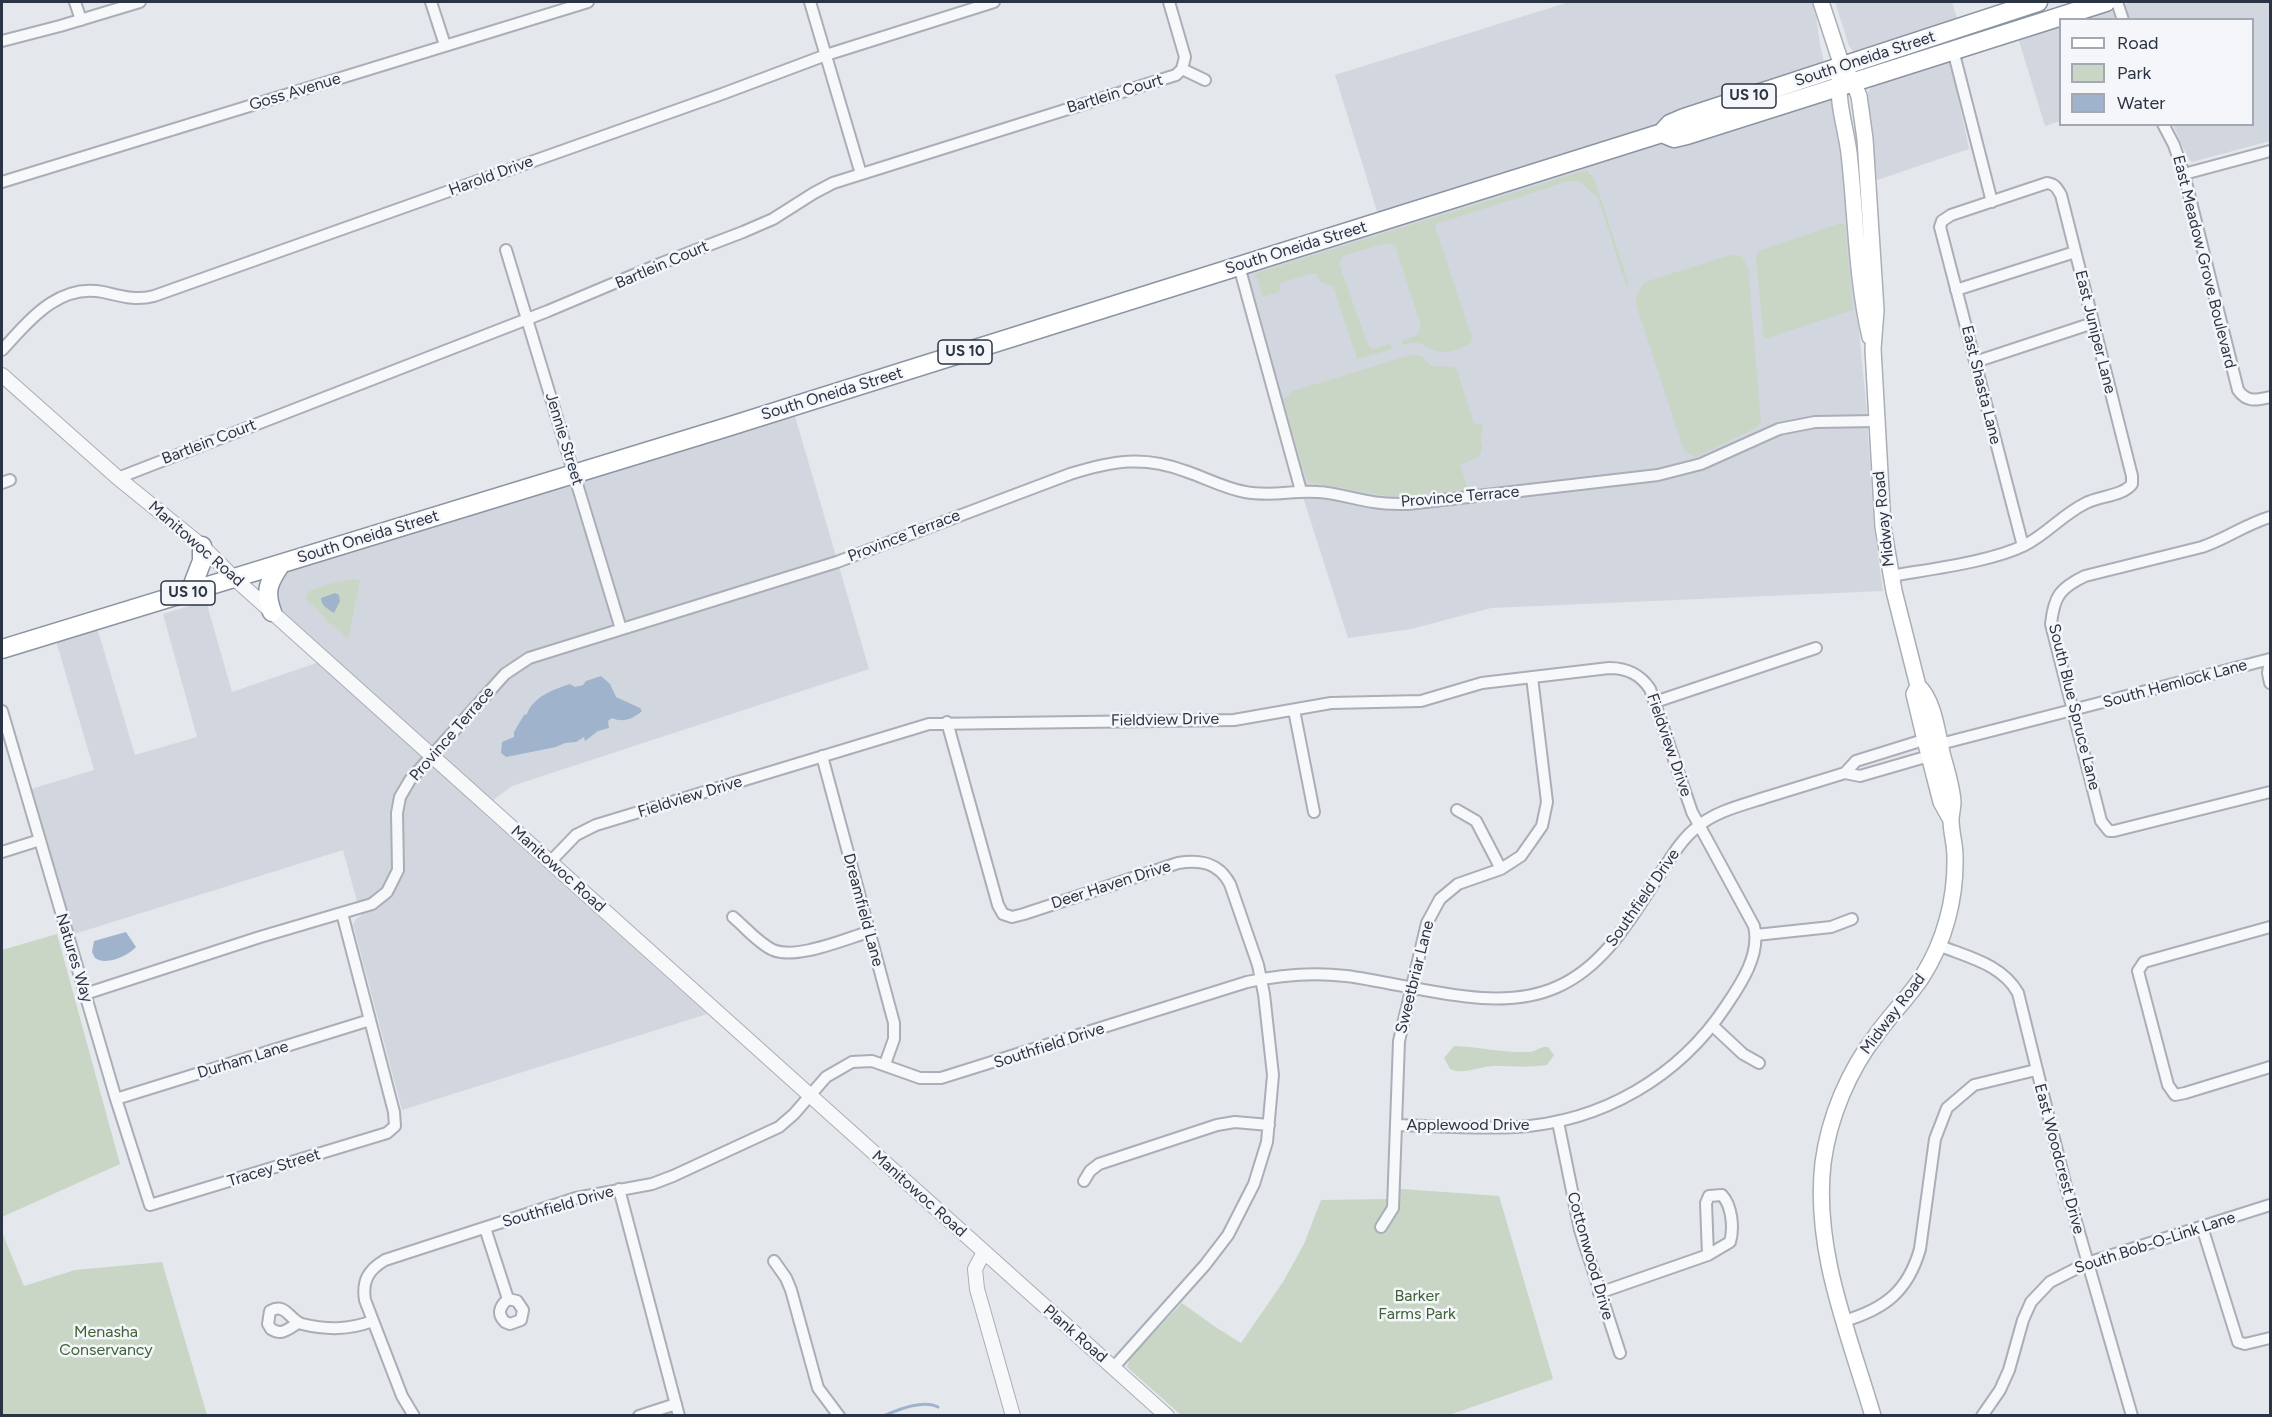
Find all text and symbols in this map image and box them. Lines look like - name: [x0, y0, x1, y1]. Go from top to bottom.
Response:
- legend: [2059, 18, 2254, 126]
- street label: South Oneida Street: [1792, 27, 1938, 91]
- text: Road: [2117, 32, 2158, 54]
- text: Park: [2117, 62, 2151, 84]
- street label: Goss Avenue: [247, 69, 343, 115]
- street label: Bartlein Court: [1065, 70, 1165, 118]
- road number: US 10: [1722, 84, 1776, 108]
- text: Water: [2117, 92, 2165, 114]
- street label: Harold Drive: [446, 152, 536, 200]
- street label: East Meadow Grove Boulevard: [2168, 153, 2240, 371]
- street label: South Oneida Street: [1223, 217, 1369, 279]
- street label: Bartlein Court: [612, 237, 712, 293]
- street label: East Juniper Lane: [2070, 268, 2120, 396]
- street label: East Shasta Lane: [1957, 324, 2005, 446]
- road number: US 10: [938, 340, 992, 364]
- street label: South Oneida Street: [759, 363, 905, 425]
- street label: Jennie Street: [541, 390, 587, 488]
- street label: Bartlein Court: [159, 415, 259, 469]
- street label: Midway Road: [1869, 470, 1899, 568]
- street label: Province Terrace: [1400, 482, 1520, 512]
- street label: Manitowoc Road: [144, 497, 248, 591]
- street label: South Oneida Street: [295, 506, 441, 568]
- street label: Province Terrace: [845, 506, 963, 566]
- road number: US 10: [161, 581, 215, 605]
- street label: South Blue Spruce Lane: [2044, 622, 2104, 792]
- street label: South Hemlock Lane: [2101, 655, 2249, 713]
- street label: Province Terrace: [406, 683, 498, 785]
- street label: Fieldview Drive: [1642, 691, 1696, 799]
- street label: Fieldview Drive: [1111, 709, 1219, 731]
- street label: Fieldview Drive: [636, 772, 744, 822]
- street label: Manitowoc Road: [507, 822, 609, 916]
- street label: Southfield Drive: [1602, 845, 1684, 951]
- street label: Dreamfield Lane: [839, 851, 887, 969]
- street label: Deer Haven Drive: [1049, 857, 1173, 913]
- street label: Natures Way: [51, 911, 97, 1005]
- street label: Sweetbriar Lane: [1392, 918, 1438, 1036]
- street label: Midway Road: [1856, 970, 1930, 1058]
- street label: Southfield Drive: [991, 1019, 1107, 1073]
- street label: Durham Lane: [195, 1037, 291, 1083]
- street label: East Woodcrest Drive: [2030, 1082, 2088, 1236]
- street label: Applewood Drive: [1406, 1115, 1530, 1135]
- street label: Tracey Street: [225, 1145, 323, 1191]
- street label: Manitowoc Road: [868, 1147, 970, 1241]
- street label: Southfield Drive: [500, 1182, 616, 1232]
- street label: Cottonwood Drive: [1563, 1190, 1617, 1322]
- street label: South Bob-O-Link Lane: [2072, 1208, 2238, 1278]
- park label: Barker Farms Park: [1378, 1286, 1456, 1324]
- street label: Plank Road: [1039, 1301, 1111, 1367]
- park label: Menasha Conservancy: [59, 1322, 153, 1360]

